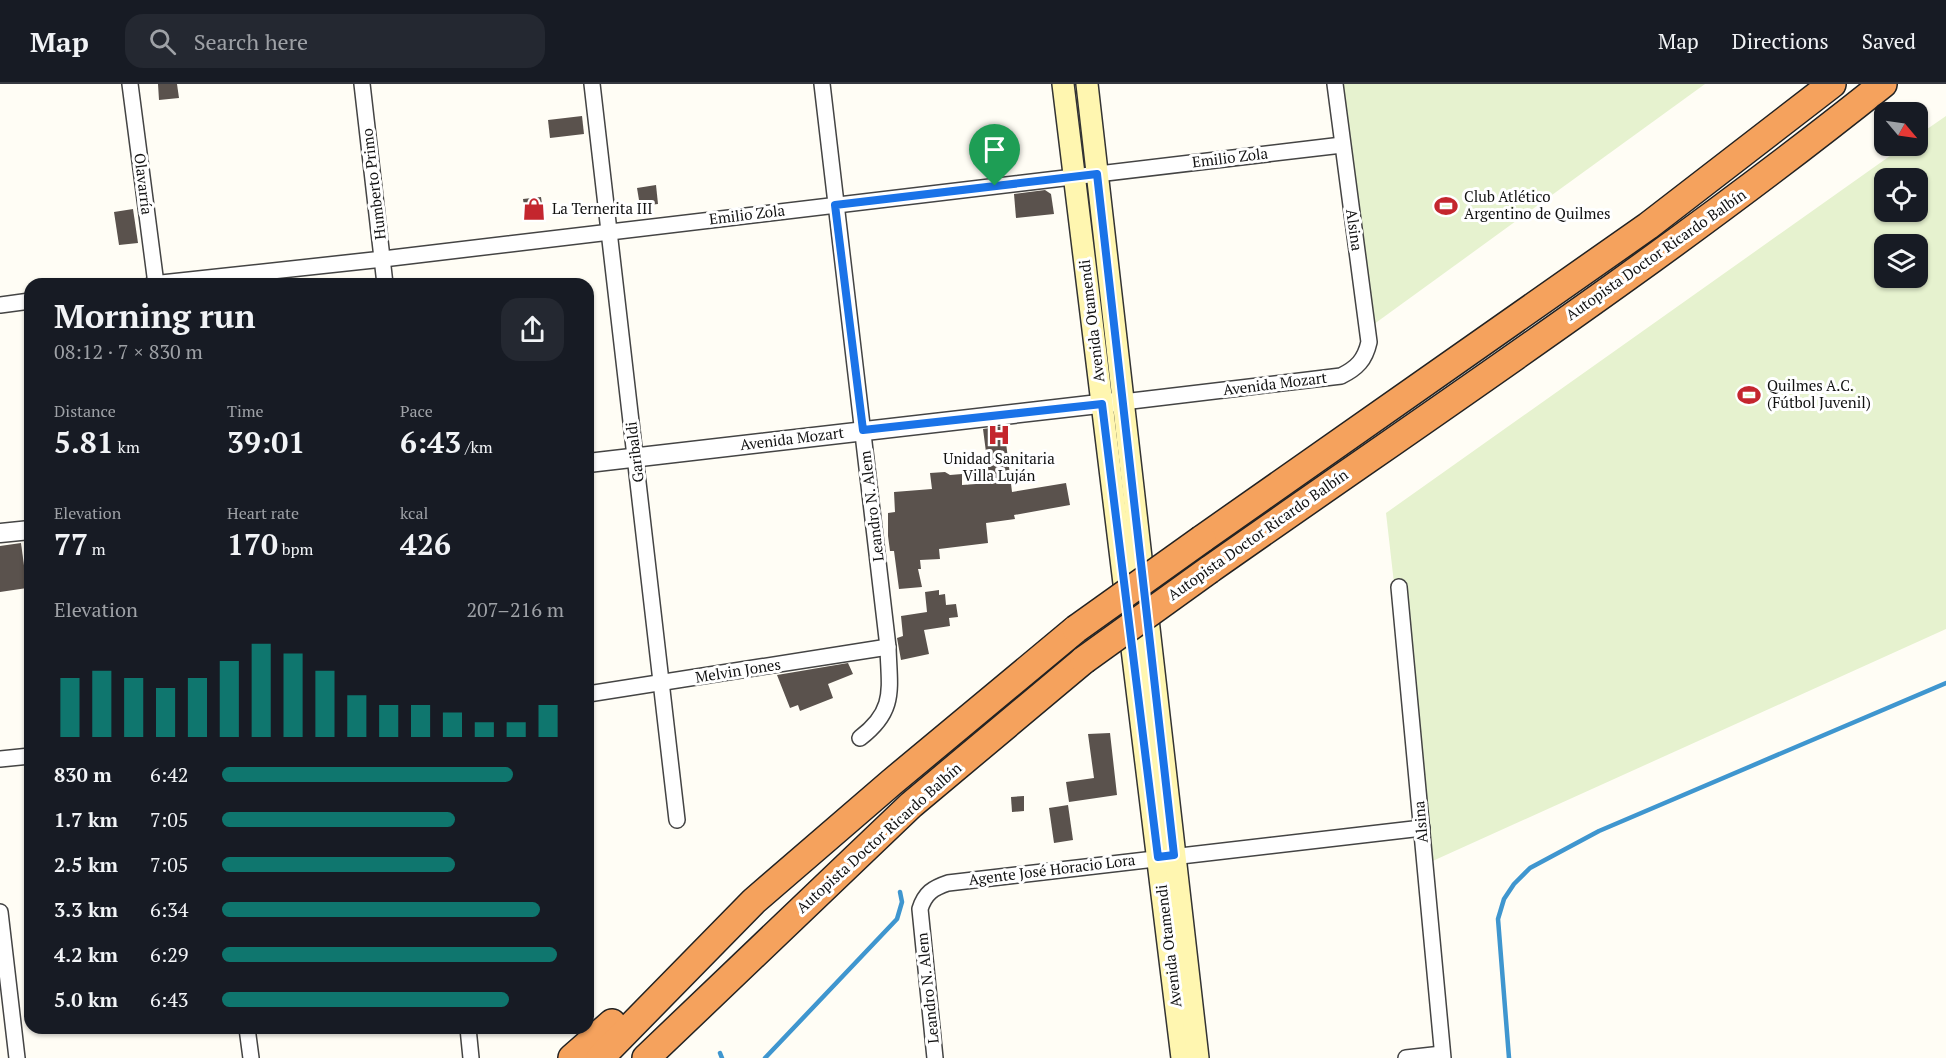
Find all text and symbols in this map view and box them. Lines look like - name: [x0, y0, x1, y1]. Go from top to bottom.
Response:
- search box: [125, 14, 545, 68]
- text: Map: [30, 23, 89, 60]
- icon: search: [146, 25, 179, 58]
- text: Search here: [194, 27, 308, 56]
- text: Map: [1658, 27, 1699, 55]
- text: Directions: [1732, 27, 1829, 55]
- text: Saved: [1862, 27, 1916, 55]
- north arrow: [1874, 102, 1928, 156]
- map controls: [1874, 102, 1928, 288]
- pin: [969, 124, 1020, 186]
- street label: Humberto Primo: [356, 127, 390, 241]
- icon: arrive: [978, 133, 1011, 166]
- street label: Emilio Zola: [1191, 142, 1269, 172]
- street label: Olavarría: [130, 152, 158, 216]
- button: locate: [1874, 168, 1928, 222]
- street label: Autopista Doctor Ricardo Balbín: [1561, 184, 1750, 324]
- place label: Club Atlético Argentino de Quilmes: [1464, 186, 1611, 223]
- sports icon: Club Atlético Argentino de Quilmes: [1433, 193, 1459, 219]
- shop icon: La Ternerita III: [521, 196, 547, 222]
- place label: La Ternerita III: [552, 198, 652, 218]
- street label: Emilio Zola: [708, 199, 786, 229]
- street label: Alsina: [1342, 208, 1368, 253]
- button: layers: [1874, 234, 1928, 288]
- street label: Avenida Otamendi: [1074, 259, 1108, 384]
- text: Morning run: [54, 294, 256, 337]
- button: share: [501, 298, 564, 361]
- text: 08:12 · 7 × 830 m: [54, 338, 203, 365]
- street label: Avenida Mozart: [1222, 367, 1328, 399]
- place label: Quilmes A.C. (Fútbol Juvenil): [1767, 375, 1871, 412]
- sports icon: Quilmes A.C. (Fútbol Juvenil): [1736, 382, 1762, 408]
- text: Distance: [54, 400, 116, 422]
- text: Time: [227, 400, 264, 422]
- text: Pace: [400, 400, 433, 422]
- street label: Garibaldi: [620, 420, 648, 484]
- text: 5.81: [54, 422, 114, 462]
- text: 39:01: [227, 422, 305, 462]
- text: 6:43: [400, 422, 461, 462]
- street label: Avenida Mozart: [739, 422, 845, 454]
- hospital icon: Unidad Sanitaria Villa Luján: [986, 422, 1012, 448]
- text: km: [114, 436, 140, 458]
- text: /km: [461, 436, 493, 458]
- place label: Unidad Sanitaria Villa Luján: [943, 448, 1055, 485]
- street label: Leandro N. Alem: [854, 450, 888, 563]
- street label: Autopista Doctor Ricardo Balbín: [1163, 464, 1352, 604]
- text: Elevation: [54, 502, 121, 524]
- text: Heart rate: [227, 502, 299, 524]
- text: kcal: [400, 502, 428, 524]
- text: 77: [54, 524, 88, 564]
- text: 170: [227, 524, 278, 564]
- text: 426: [400, 524, 451, 564]
- text: m: [88, 538, 106, 560]
- text: bpm: [278, 538, 313, 560]
- text: Elevation: [54, 596, 138, 623]
- text: 207–216 m: [466, 596, 564, 623]
- street label: Melvin Jones: [694, 653, 782, 687]
- street label: Autopista Doctor Ricardo Balbín: [791, 758, 965, 917]
- text: 830 m: [54, 761, 112, 788]
- text: 6:42: [150, 761, 189, 788]
- street label: Alsina: [1408, 800, 1432, 844]
- text: 1.7 km: [54, 806, 118, 833]
- text: 7:05: [150, 806, 189, 833]
- street label: Agente José Horacio Lora: [967, 849, 1137, 889]
- text: 2.5 km: [54, 851, 118, 878]
- text: 7:05: [150, 851, 189, 878]
- street label: Avenida Otamendi: [1151, 884, 1185, 1009]
- text: 3.3 km: [54, 896, 118, 923]
- text: 6:34: [150, 896, 189, 923]
- street label: Leandro N. Alem: [911, 932, 943, 1045]
- text: 4.2 km: [54, 941, 118, 968]
- text: 6:29: [150, 941, 189, 968]
- text: 5.0 km: [54, 986, 118, 1013]
- text: 6:43: [150, 986, 189, 1013]

